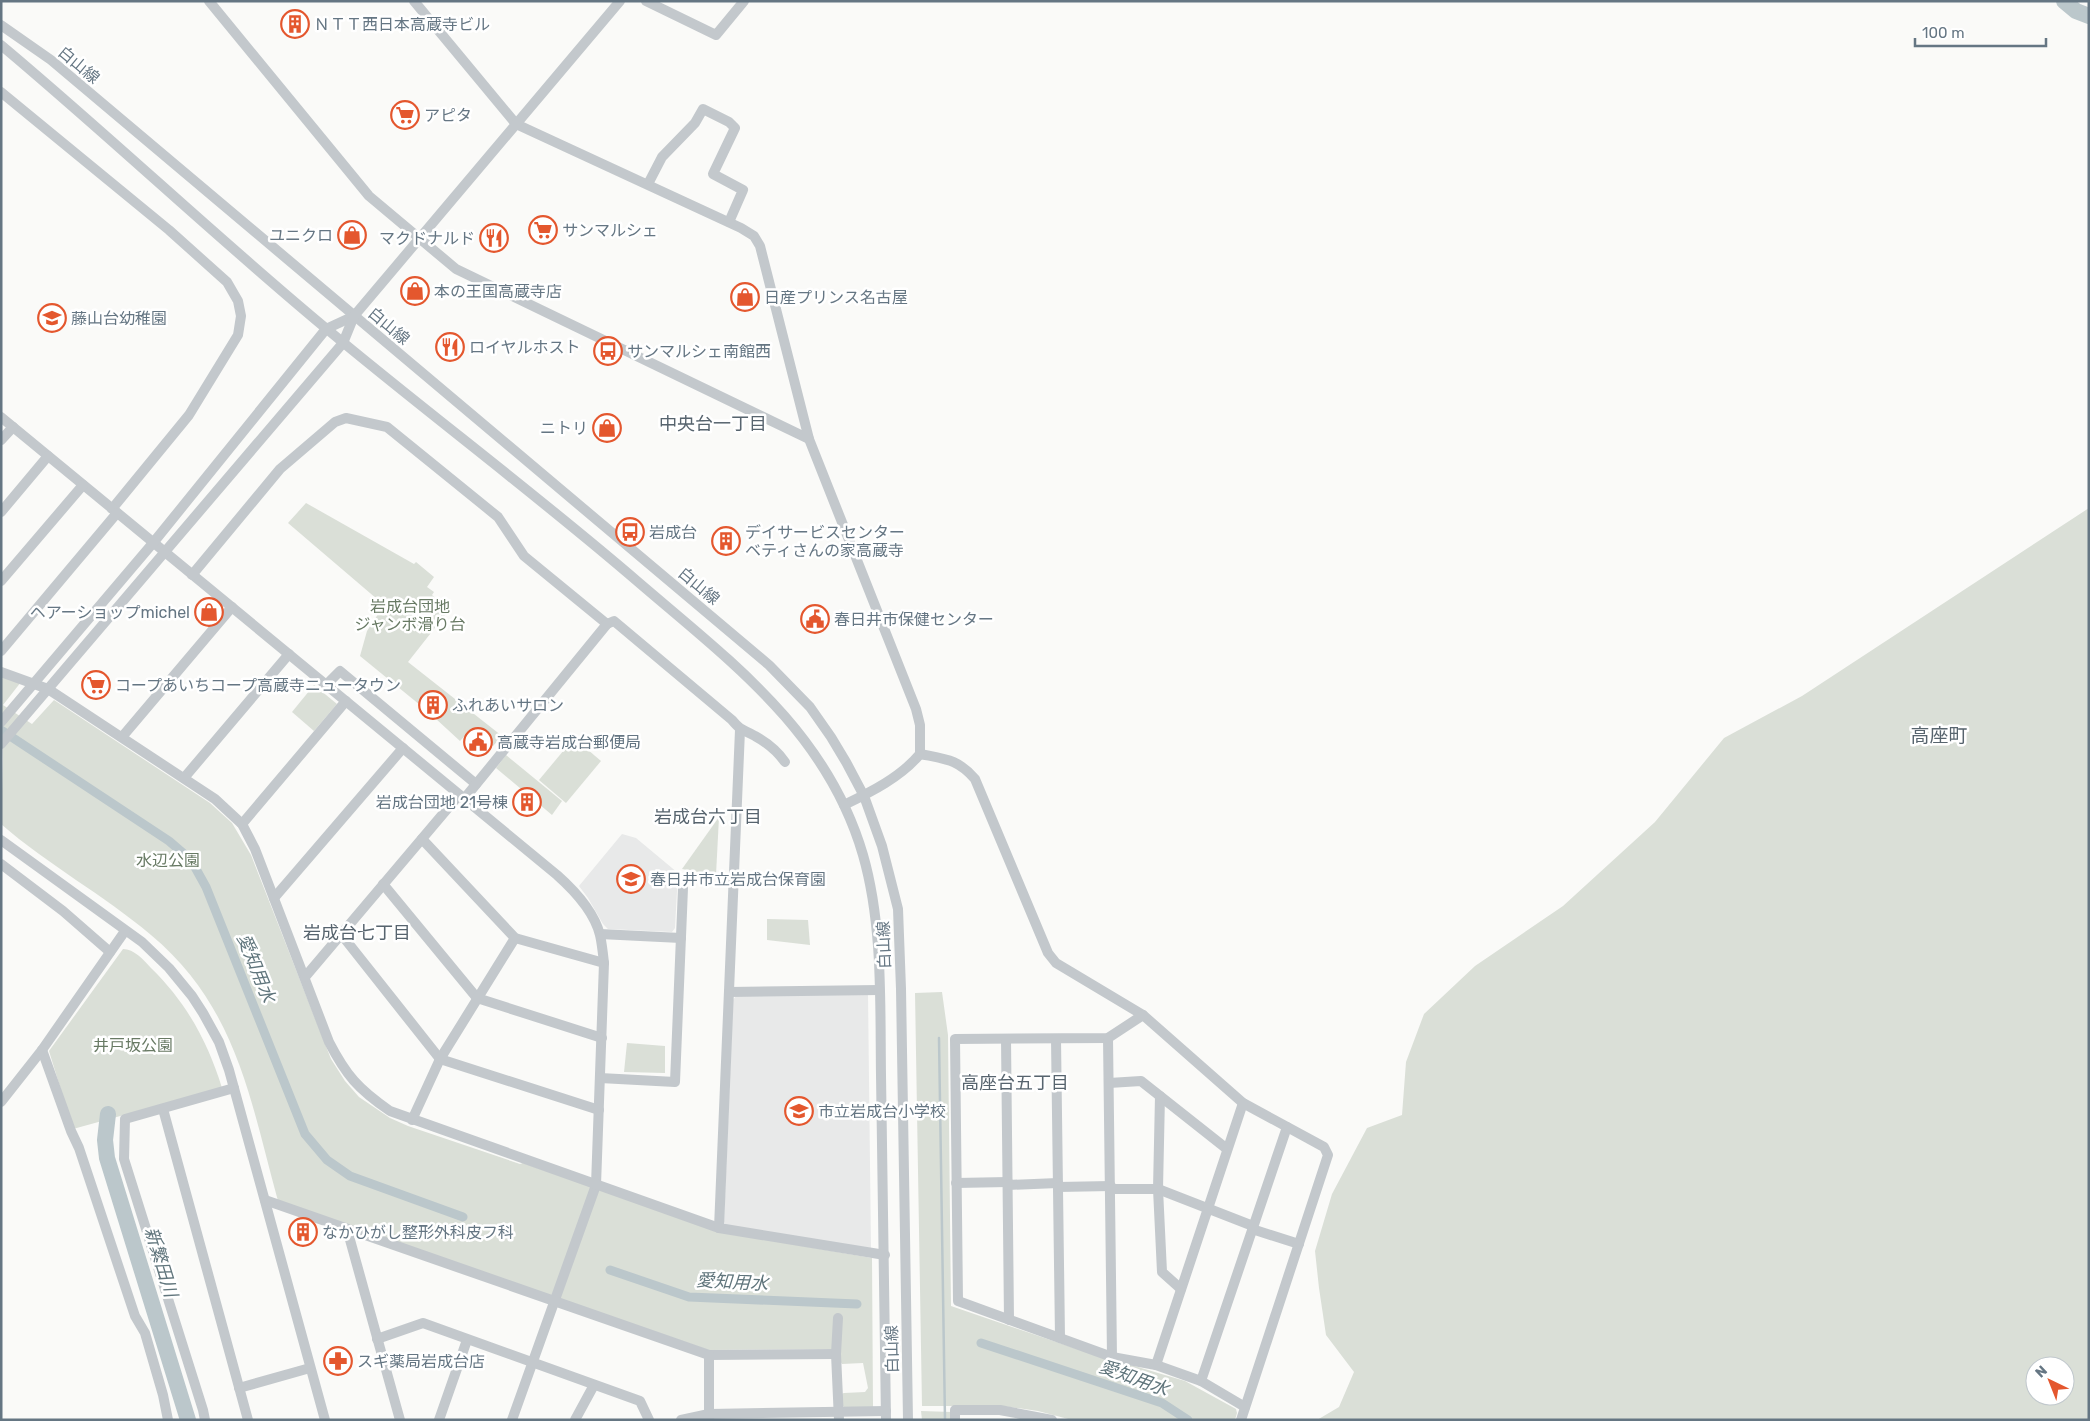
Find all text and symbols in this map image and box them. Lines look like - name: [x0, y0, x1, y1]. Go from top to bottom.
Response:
- building icon: ＮＴＴ西日本高蔵寺ビル: [280, 9, 310, 39]
- place label: ＮＴＴ西日本高蔵寺ビル: [314, 15, 490, 34]
- scale bar: [1915, 15, 2046, 47]
- text: 100 m: [1922, 24, 1964, 42]
- street label: 白山線: [55, 42, 103, 88]
- supermarket icon: アピタ: [390, 100, 420, 130]
- place label: アピタ: [424, 106, 472, 125]
- supermarket icon: サンマルシェ: [528, 215, 558, 245]
- shop icon: ユニクロ: [337, 220, 367, 250]
- place label: サンマルシェ: [562, 221, 658, 240]
- restaurant icon: マクドナルド: [479, 223, 509, 253]
- place label: ユニクロ: [269, 226, 333, 245]
- place label: マクドナルド: [379, 229, 475, 248]
- shop icon: 本の王国高蔵寺店: [400, 276, 430, 306]
- place label: 本の王国高蔵寺店: [434, 282, 562, 301]
- shop icon: 日産プリンス名古屋: [730, 282, 760, 312]
- place label: 日産プリンス名古屋: [764, 288, 908, 307]
- school or university icon: 藤山台幼稚園: [37, 303, 67, 333]
- street label: 白山線: [365, 303, 413, 349]
- place label: 藤山台幼稚園: [71, 309, 167, 328]
- restaurant icon: ロイヤルホスト: [435, 332, 465, 362]
- bus stop icon: サンマルシェ南館西: [593, 336, 623, 366]
- place label: ロイヤルホスト: [469, 338, 581, 357]
- place label: サンマルシェ南館西: [627, 342, 771, 361]
- shop icon: ニトリ: [592, 413, 622, 443]
- district label: 中央台一丁目: [659, 413, 767, 435]
- place label: ニトリ: [540, 419, 588, 438]
- bus stop icon: 岩成台: [615, 517, 645, 547]
- place label: 岩成台: [649, 523, 697, 542]
- place label: デイサービスセンター ベティさんの家高蔵寺: [745, 523, 905, 560]
- building icon: デイサービスセンター ベティさんの家高蔵寺: [711, 526, 741, 556]
- street label: 白山線: [675, 563, 723, 609]
- shop icon: ヘアーショップmichel: [194, 597, 224, 627]
- park label: 岩成台団地 ジャンボ滑り台: [354, 597, 466, 634]
- place label: ヘアーショップmichel: [30, 603, 190, 622]
- public building icon: 春日井市保健センター: [800, 604, 830, 634]
- place label: 春日井市保健センター: [834, 610, 994, 629]
- supermarket icon: コープあいちコープ高蔵寺ニュータウン: [81, 670, 111, 700]
- place label: コープあいちコープ高蔵寺ニュータウン: [115, 676, 401, 695]
- building icon: ふれあいサロン: [418, 690, 448, 720]
- place label: ふれあいサロン: [452, 696, 564, 715]
- district label: 高座町: [1910, 724, 1968, 747]
- public building icon: 高蔵寺岩成台郵便局: [463, 727, 493, 757]
- place label: 高蔵寺岩成台郵便局: [497, 733, 641, 752]
- building icon: 岩成台団地 21号棟: [512, 787, 542, 817]
- place label: 岩成台団地 21号棟: [376, 793, 508, 812]
- district label: 岩成台六丁目: [654, 806, 762, 828]
- park label: 水辺公園: [136, 851, 200, 870]
- school or university icon: 春日井市立岩成台保育園: [616, 864, 646, 894]
- place label: 春日井市立岩成台保育園: [650, 870, 826, 889]
- street label: 白山線: [874, 921, 894, 969]
- district label: 岩成台七丁目: [303, 922, 411, 944]
- water label: 愛知用水: [232, 931, 280, 1007]
- park label: 井戸坂公園: [93, 1036, 173, 1055]
- district label: 高座台五丁目: [961, 1072, 1069, 1094]
- school or university icon: 市立岩成台小学校: [784, 1096, 814, 1126]
- place label: 市立岩成台小学校: [818, 1102, 946, 1121]
- building icon: なかひがし整形外科皮フ科: [288, 1217, 318, 1247]
- place label: なかひがし整形外科皮フ科: [322, 1223, 514, 1242]
- water label: 新繁田川: [140, 1224, 183, 1302]
- water label: 愛知用水: [695, 1269, 771, 1295]
- street label: 白山線: [882, 1325, 902, 1373]
- pharmacy icon: スギ薬局岩成台店: [323, 1346, 353, 1376]
- place label: スギ薬局岩成台店: [357, 1352, 485, 1371]
- water label: 愛知用水: [1096, 1355, 1173, 1401]
- north arrow: [2025, 1356, 2075, 1406]
- text: N: [2032, 1362, 2051, 1382]

